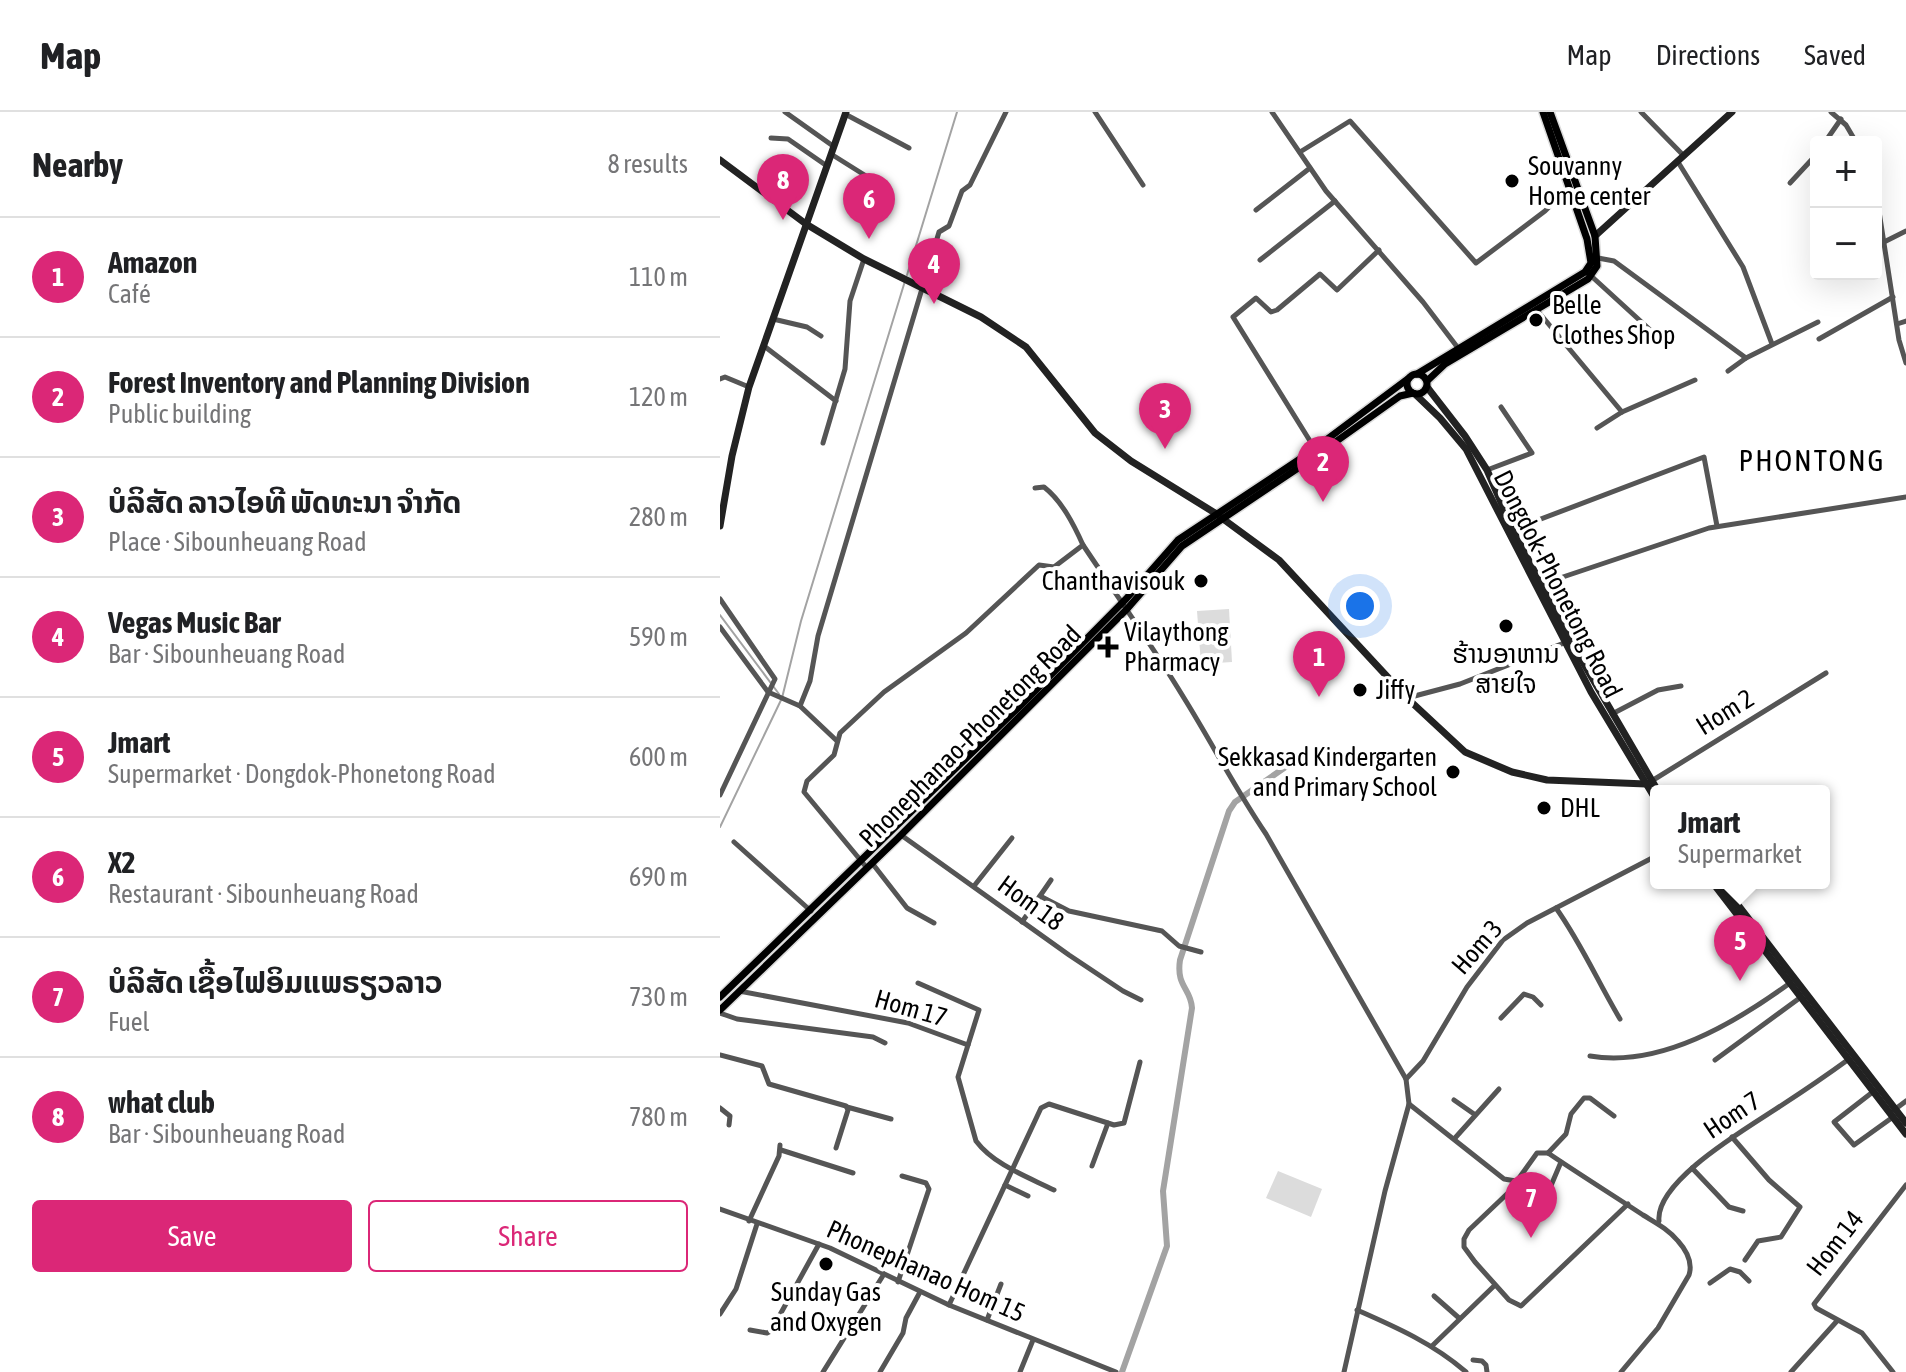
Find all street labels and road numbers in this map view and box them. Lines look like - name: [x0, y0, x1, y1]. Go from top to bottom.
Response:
- street label: Dongdok-Phonetong Road: [1488, 465, 1628, 703]
- street label: Phonephanao-Phonetong Road: [853, 619, 1087, 853]
- street label: Hom 2: [1691, 683, 1759, 741]
- street label: Hom 18: [992, 869, 1070, 937]
- street label: Hom 3: [1445, 914, 1509, 980]
- street label: Hom 17: [871, 983, 951, 1033]
- street label: Hom 7: [1698, 1085, 1766, 1145]
- street label: Hom 14: [1800, 1205, 1870, 1281]
- street label: Phonephanao Hom 15: [822, 1214, 1030, 1328]

